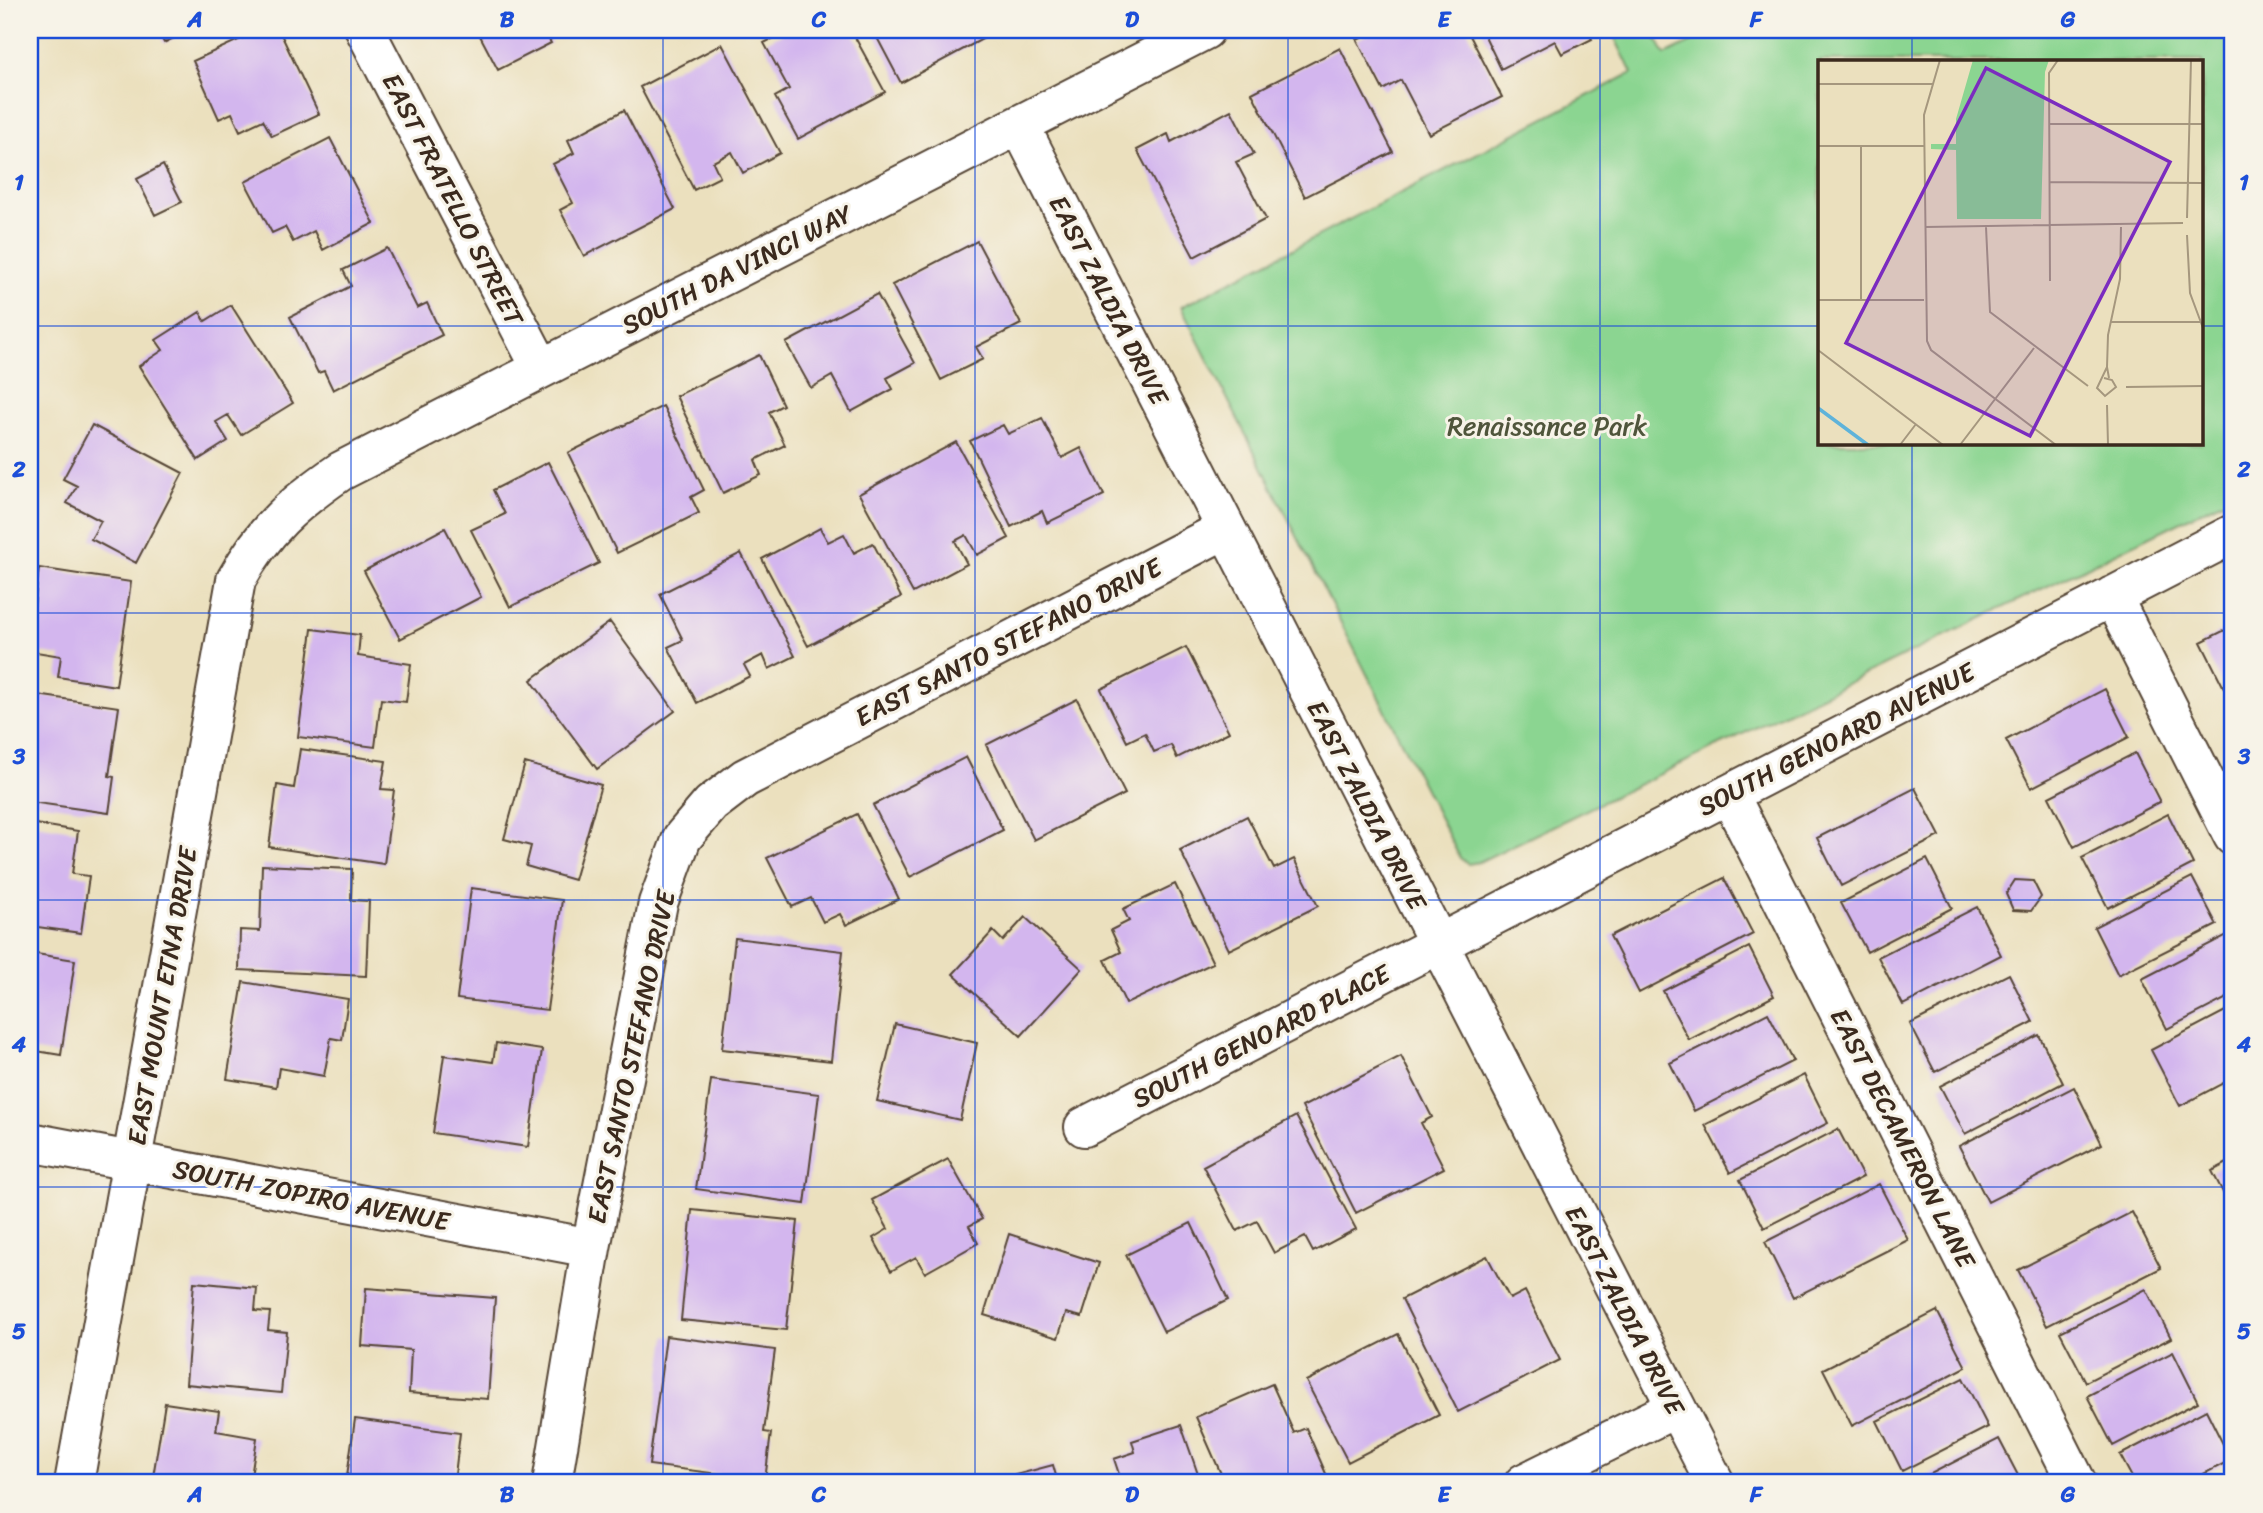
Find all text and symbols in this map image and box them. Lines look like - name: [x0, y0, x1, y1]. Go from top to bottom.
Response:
- text: A: [186, 0, 203, 40]
- text: B: [500, 0, 515, 40]
- text: C: [811, 0, 827, 40]
- text: D: [1125, 0, 1140, 40]
- text: E: [1438, 0, 1453, 40]
- text: F: [1749, 0, 1764, 40]
- text: G: [2060, 0, 2076, 40]
- inset map: [1818, 60, 2204, 444]
- street label: EAST FRATELLO STREET: [369, 64, 538, 336]
- text: 1: [14, 162, 24, 203]
- text: 1: [2239, 162, 2249, 203]
- street label: EAST ZALDIA DRIVE: [1036, 187, 1183, 415]
- street label: SOUTH DA VINCI WAY: [613, 190, 862, 347]
- park label: Renaissance Park: [1447, 403, 1647, 449]
- text: 2: [11, 449, 26, 490]
- text: 2: [2236, 449, 2251, 490]
- street label: EAST SANTO STEFANO DRIVE: [846, 544, 1171, 740]
- street label: SOUTH GENOARD AVENUE: [1689, 648, 1984, 829]
- street label: EAST ZALDIA DRIVE: [1294, 692, 1441, 920]
- text: 3: [12, 736, 26, 777]
- text: 3: [2237, 736, 2251, 777]
- street label: EAST MOUNT ETNA DRIVE: [113, 842, 211, 1149]
- street label: EAST SANTO STEFANO DRIVE: [573, 885, 689, 1228]
- street label: SOUTH GENOARD PLACE: [1124, 950, 1400, 1121]
- street label: EAST DECAMERON LANE: [1817, 1000, 1989, 1278]
- text: 4: [11, 1024, 27, 1065]
- text: 4: [2236, 1024, 2252, 1065]
- street label: SOUTH ZOPIRO AVENUE: [169, 1146, 455, 1245]
- street label: EAST ZALDIA DRIVE: [1552, 1197, 1699, 1425]
- text: 5: [12, 1311, 26, 1352]
- text: 5: [2237, 1311, 2251, 1352]
- text: A: [186, 1474, 203, 1513]
- text: B: [500, 1474, 515, 1513]
- text: C: [811, 1474, 827, 1513]
- text: D: [1125, 1474, 1140, 1513]
- text: E: [1438, 1474, 1453, 1513]
- text: F: [1749, 1474, 1764, 1513]
- text: G: [2060, 1474, 2076, 1513]

